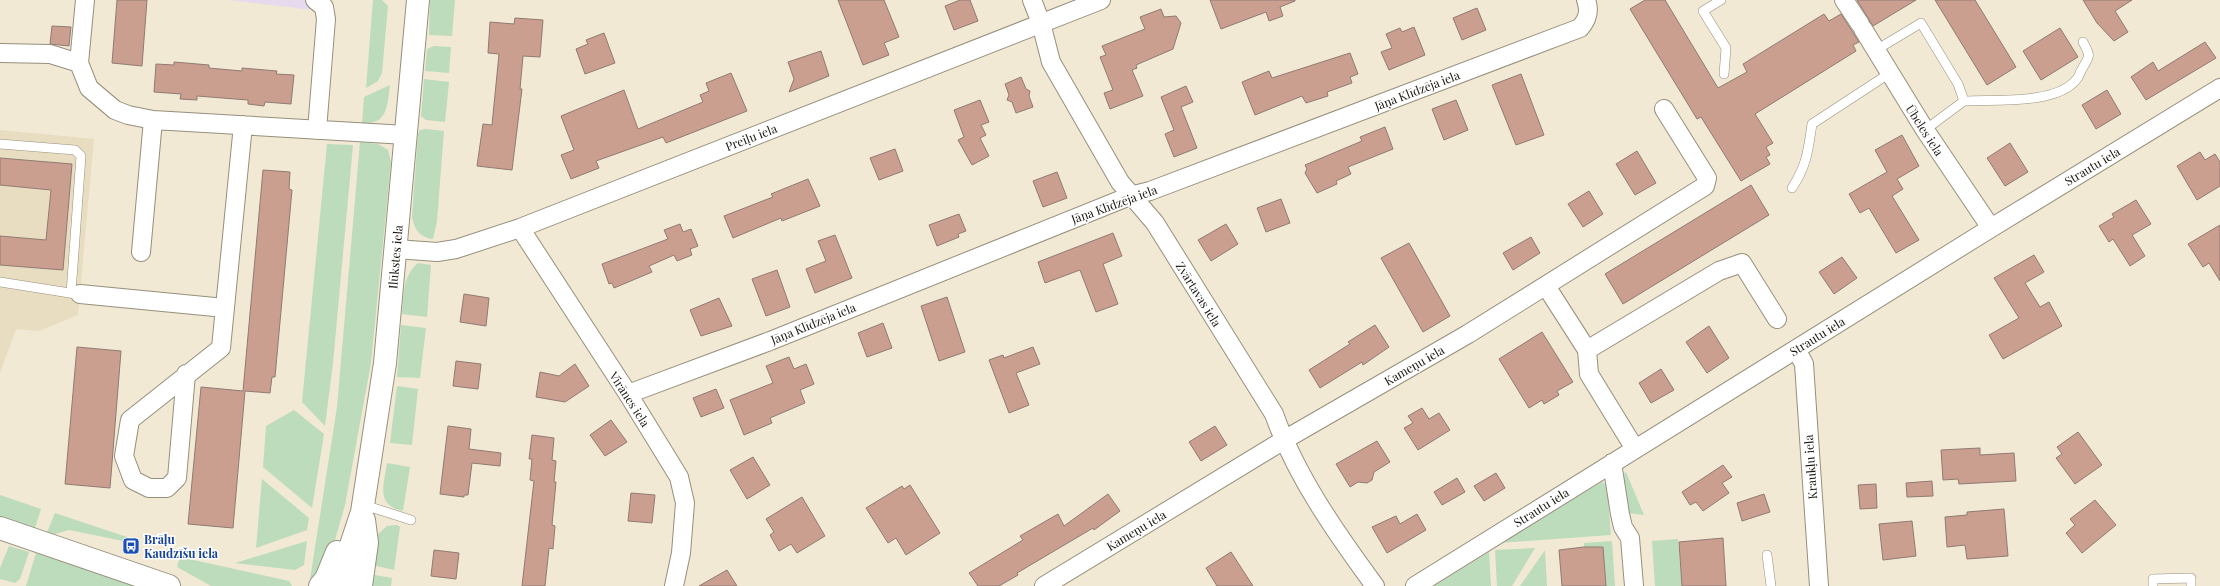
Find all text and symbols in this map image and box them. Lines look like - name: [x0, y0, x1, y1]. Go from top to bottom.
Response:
- street label: Jāņa Klīdzēja iela: [1371, 66, 1462, 114]
- street label: Ūbeles iela: [1903, 101, 1947, 159]
- street label: Preiļu iela: [723, 120, 779, 154]
- street label: Strautu iela: [2061, 143, 2123, 189]
- street label: Jāņa Klīdzēja iela: [1068, 181, 1159, 227]
- street label: Ilūkstes iela: [384, 224, 406, 290]
- street label: Zvārtavas iela: [1173, 259, 1225, 329]
- street label: Jāņa Klīdzēja iela: [767, 299, 858, 348]
- street label: Strautu iela: [1786, 313, 1848, 359]
- street label: Kameņu iela: [1381, 341, 1447, 389]
- street label: Virānes iela: [606, 368, 654, 430]
- street label: Kraukļu iela: [1800, 434, 1820, 500]
- street label: Strautu iela: [1510, 484, 1572, 530]
- street label: Kameņu iela: [1103, 506, 1169, 554]
- place label: Brāļu Kaudzīšu iela: [144, 531, 219, 561]
- bus stop icon: Brāļu Kaudzīšu iela: [121, 536, 141, 556]

